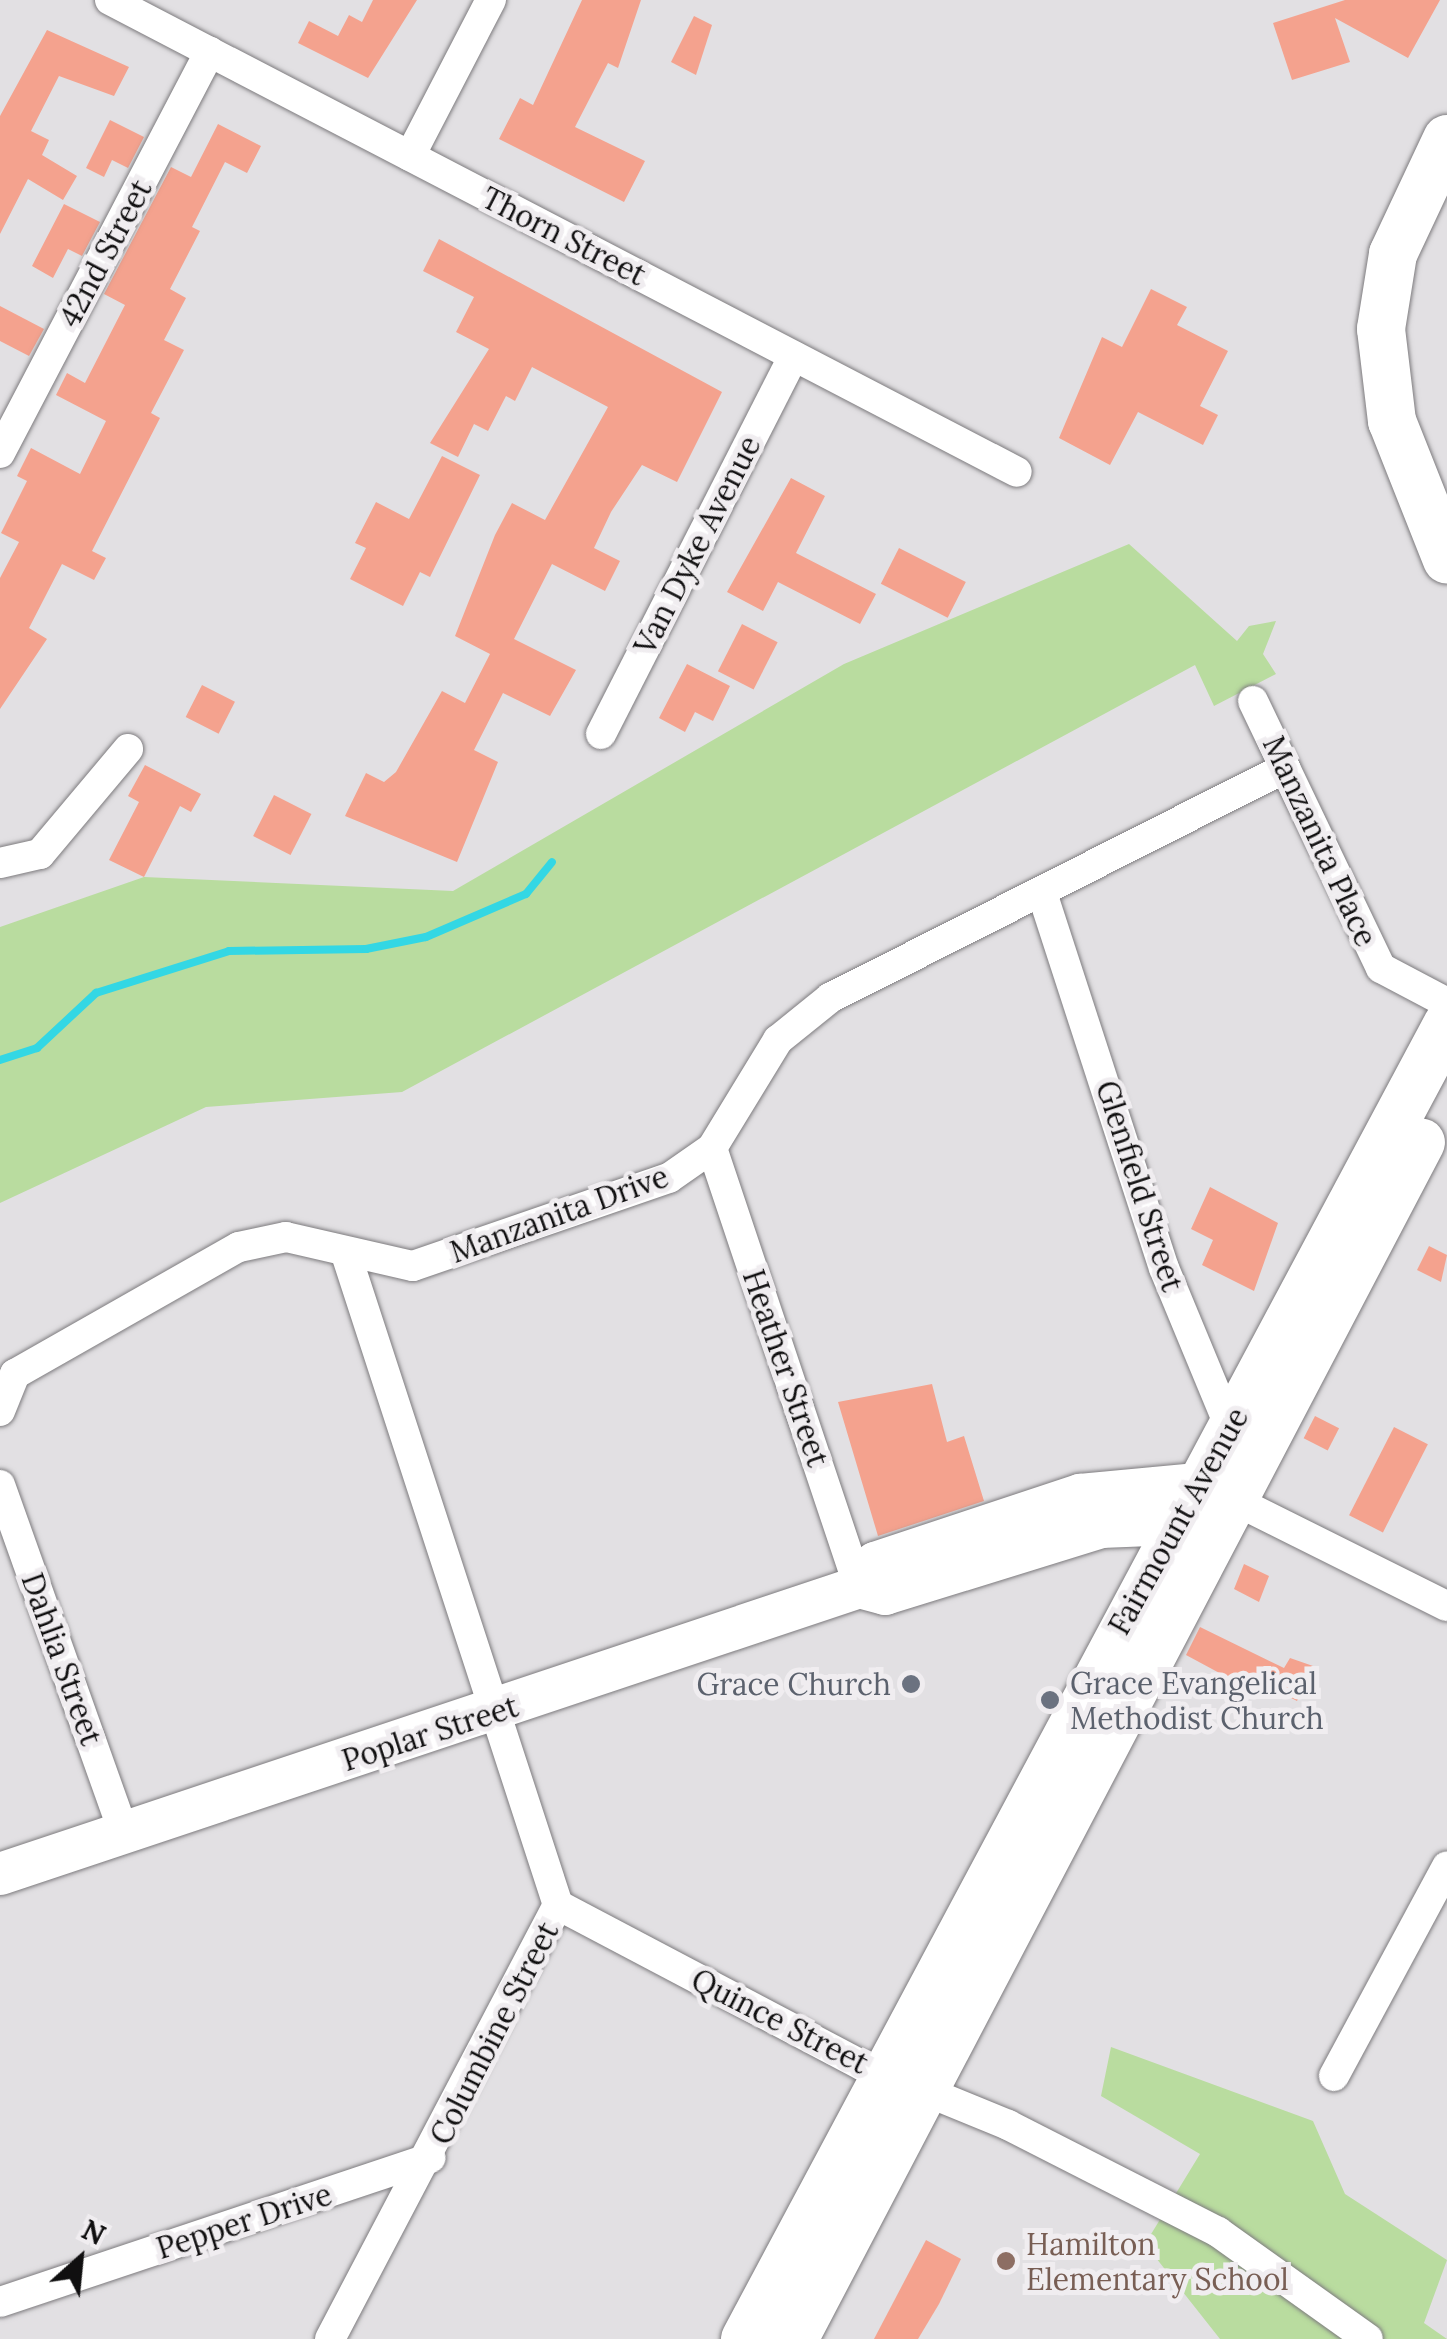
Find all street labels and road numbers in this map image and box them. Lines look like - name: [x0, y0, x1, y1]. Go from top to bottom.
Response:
- street label: 42nd Street: [51, 173, 159, 333]
- street label: Thorn Street: [476, 179, 652, 293]
- street label: Van Dyke Avenue: [626, 430, 768, 660]
- street label: Manzanita Place: [1256, 730, 1384, 952]
- street label: Glenfield Street: [1089, 1076, 1191, 1296]
- street label: Manzanita Drive: [445, 1158, 673, 1270]
- street label: Heather Street: [735, 1265, 837, 1471]
- street label: Fairmount Avenue: [1101, 1401, 1255, 1641]
- street label: Dahlia Street: [14, 1568, 110, 1750]
- street label: Poplar Street: [337, 1688, 523, 1778]
- street label: Columbine Street: [422, 1916, 566, 2150]
- street label: Quince Street: [686, 1961, 874, 2081]
- street label: Pepper Drive: [152, 2176, 336, 2266]

